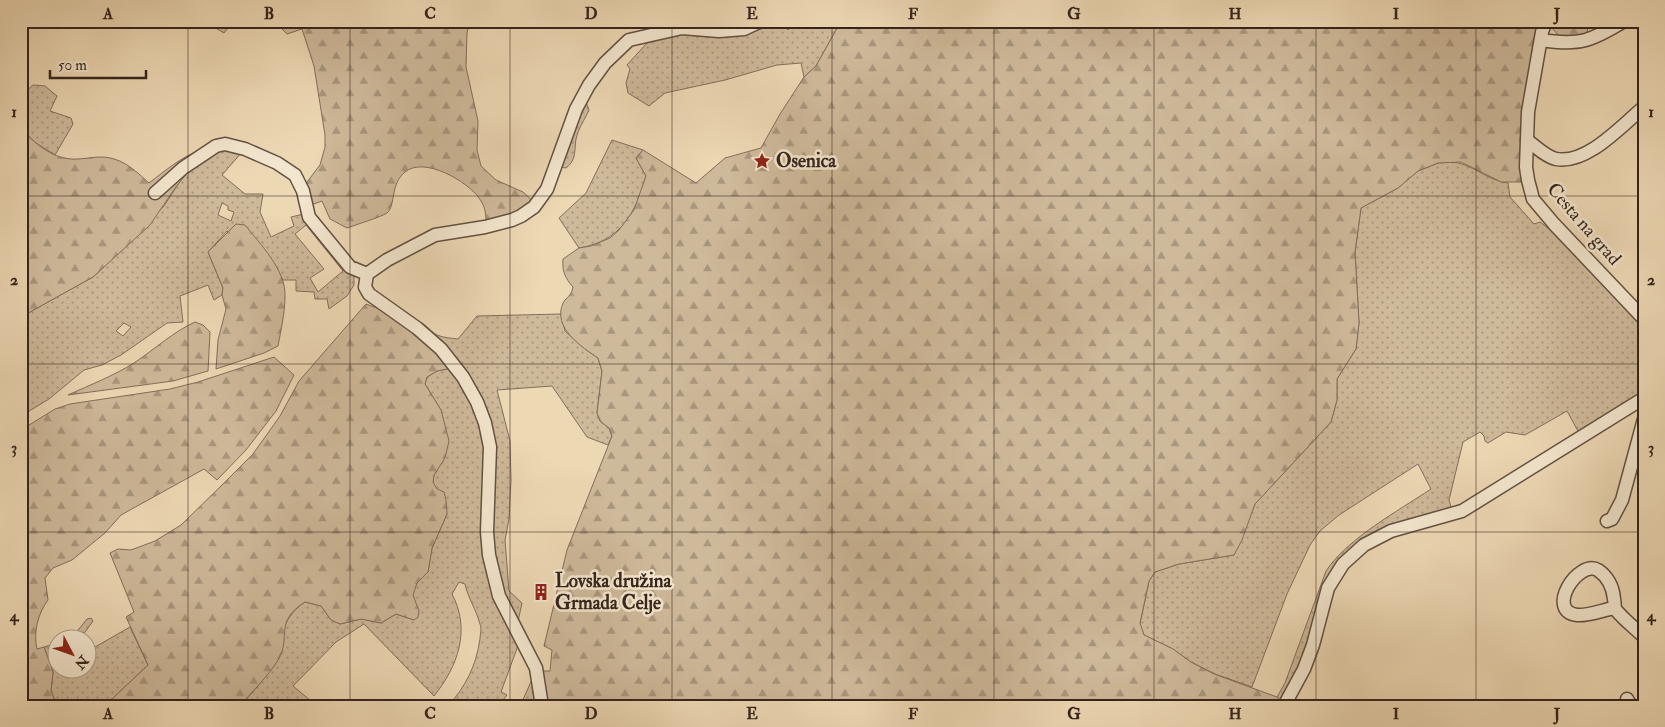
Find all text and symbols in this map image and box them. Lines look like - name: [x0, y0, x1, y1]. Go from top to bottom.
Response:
- text: A: [102, 4, 114, 24]
- text: B: [264, 4, 274, 24]
- text: C: [424, 4, 436, 24]
- text: D: [584, 4, 598, 24]
- text: E: [746, 4, 758, 24]
- text: F: [908, 4, 918, 24]
- text: G: [1067, 4, 1081, 24]
- text: H: [1228, 4, 1242, 24]
- text: I: [1393, 4, 1400, 24]
- text: J: [1553, 4, 1561, 25]
- scale bar: [50, 48, 146, 80]
- text: 50 m: [58, 56, 87, 75]
- text: 1: [11, 102, 17, 122]
- text: 1: [1648, 102, 1654, 122]
- place label: Osenica: [776, 149, 837, 173]
- place icon: Osenica: [752, 151, 772, 171]
- street label: Cesta na grad: [1542, 178, 1627, 271]
- text: 2: [10, 270, 18, 290]
- text: 2: [1647, 270, 1655, 290]
- text: 3: [11, 438, 17, 458]
- text: 3: [1648, 438, 1654, 458]
- place label: Lovska družina Grmada Celje: [555, 569, 673, 615]
- building icon: Lovska družina Grmada Celje: [531, 582, 551, 602]
- text: 4: [9, 606, 20, 626]
- text: 4: [1646, 606, 1657, 626]
- north arrow: [48, 630, 98, 680]
- text: N: [71, 651, 93, 673]
- text: A: [102, 704, 114, 724]
- text: B: [264, 704, 274, 724]
- text: C: [424, 704, 436, 724]
- text: D: [584, 704, 598, 724]
- text: E: [746, 704, 758, 724]
- text: F: [908, 704, 918, 724]
- text: G: [1067, 704, 1081, 724]
- text: H: [1228, 704, 1242, 724]
- text: I: [1393, 704, 1400, 724]
- text: J: [1553, 704, 1561, 725]

